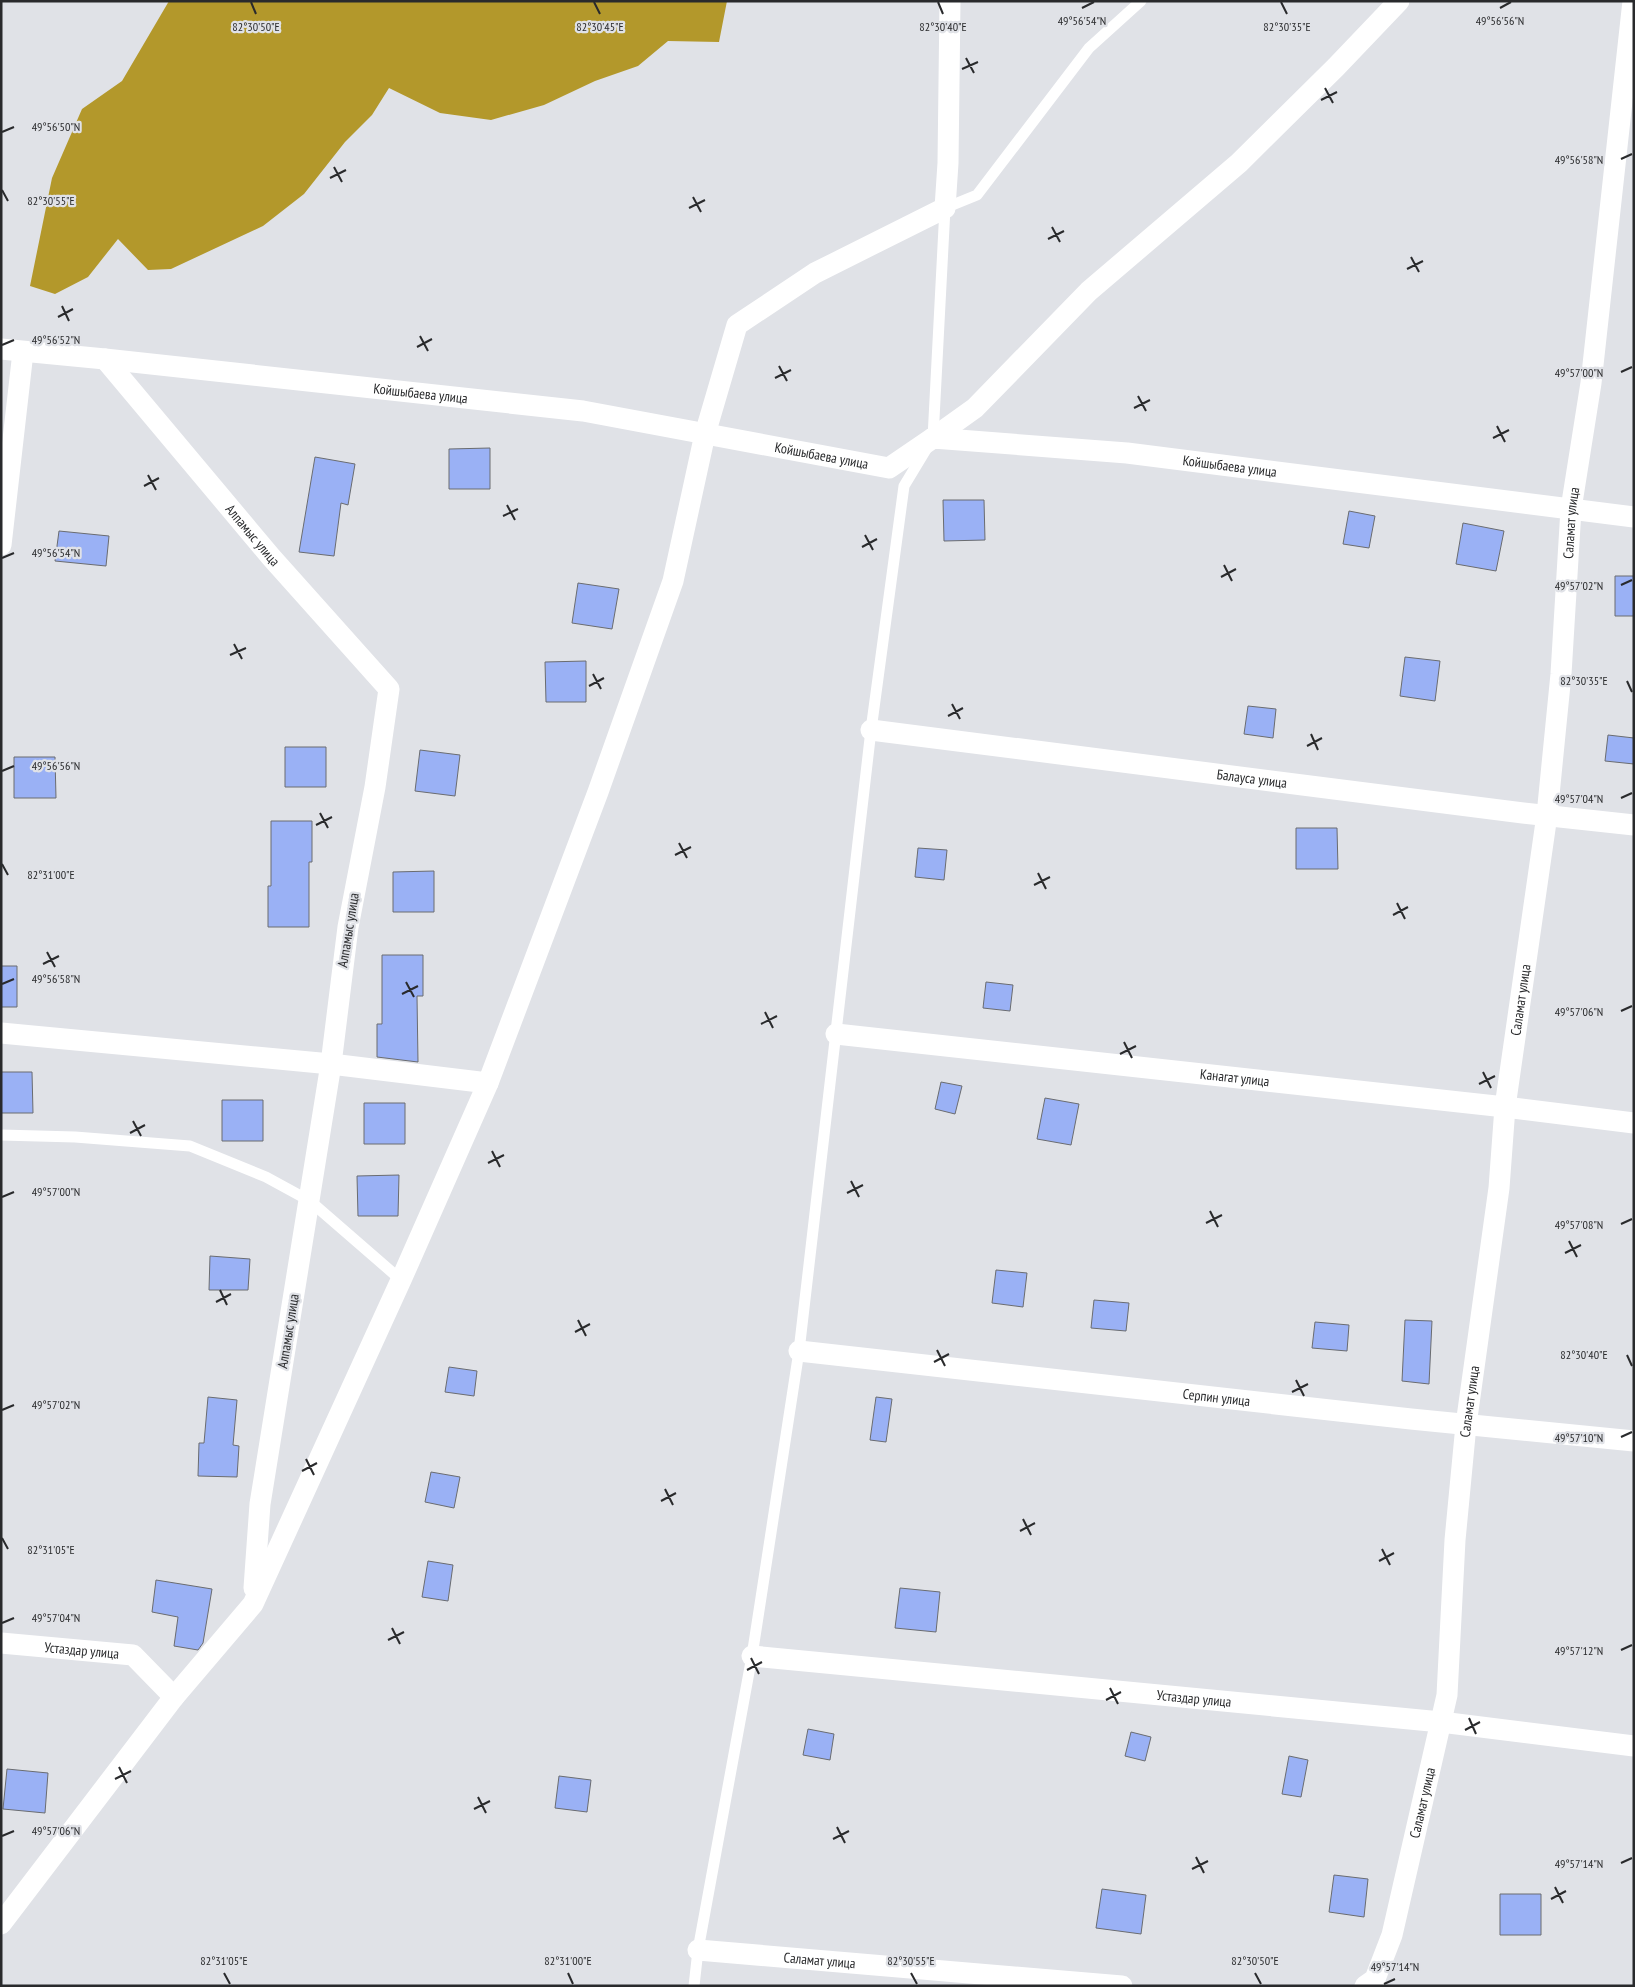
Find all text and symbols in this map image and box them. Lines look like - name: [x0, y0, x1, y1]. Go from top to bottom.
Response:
- text: 49°56'54"N: [1058, 13, 1106, 28]
- text: 49°56'56"N: [1476, 13, 1524, 28]
- text: 82°30'50"E: [232, 19, 280, 34]
- text: 82°30'45"E: [576, 19, 624, 34]
- text: 82°30'40"E: [919, 19, 967, 34]
- text: 82°30'35"E: [1263, 19, 1311, 34]
- text: 49°56'50"N: [32, 119, 80, 134]
- text: 49°56'58"N: [1555, 152, 1603, 167]
- text: 82°30'55"E: [27, 193, 75, 208]
- text: 49°56'52"N: [32, 332, 80, 347]
- text: 49°57'00"N: [1555, 365, 1603, 380]
- street label: Койшыбаева улица: [373, 379, 469, 407]
- street label: Койшыбаева улица: [773, 438, 870, 473]
- street label: Койшыбаева улица: [1182, 451, 1278, 481]
- street label: Саламат улица: [1559, 486, 1583, 559]
- street label: Алпамыс улица: [222, 501, 284, 570]
- text: 49°56'54"N: [32, 545, 80, 560]
- text: 49°57'02"N: [1555, 578, 1603, 593]
- text: 82°30'35"E: [1560, 673, 1608, 688]
- text: 49°56'56"N: [32, 758, 80, 773]
- street label: Балауса улица: [1216, 765, 1288, 792]
- text: 49°57'04"N: [1555, 791, 1603, 806]
- text: 82°31'00"E: [27, 867, 75, 882]
- street label: Алпамыс улица: [333, 891, 363, 969]
- street label: Саламат улица: [1506, 963, 1534, 1037]
- text: 49°56'58"N: [32, 971, 80, 986]
- text: 49°57'06"N: [1555, 1004, 1603, 1019]
- street label: Канагат улица: [1199, 1065, 1270, 1090]
- text: 49°57'00"N: [32, 1184, 80, 1199]
- text: 49°57'08"N: [1555, 1217, 1603, 1232]
- street label: Алпамыс улица: [273, 1292, 303, 1370]
- text: 82°30'40"E: [1560, 1347, 1608, 1362]
- street label: Саламат улица: [1456, 1365, 1483, 1438]
- street label: Серпин улица: [1182, 1385, 1251, 1410]
- text: 49°57'02"N: [32, 1397, 80, 1412]
- text: 49°57'10"N: [1555, 1430, 1603, 1445]
- text: 82°31'05"E: [27, 1542, 75, 1557]
- text: 49°57'04"N: [32, 1610, 80, 1625]
- street label: Устаздар улица: [44, 1638, 120, 1663]
- text: 49°57'12"N: [1555, 1643, 1603, 1658]
- street label: Устаздар улица: [1156, 1686, 1232, 1711]
- street label: Саламат улица: [1405, 1766, 1439, 1840]
- text: 49°57'06"N: [32, 1823, 80, 1838]
- text: 49°57'14"N: [1555, 1856, 1603, 1871]
- street label: Саламат улица: [783, 1948, 856, 1972]
- text: 82°31'05"E: [200, 1953, 248, 1968]
- text: 82°31'00"E: [544, 1953, 592, 1968]
- text: 82°30'55"E: [887, 1953, 935, 1968]
- text: 82°30'50"E: [1231, 1953, 1279, 1968]
- text: 49°57'14"N: [1371, 1959, 1419, 1974]

